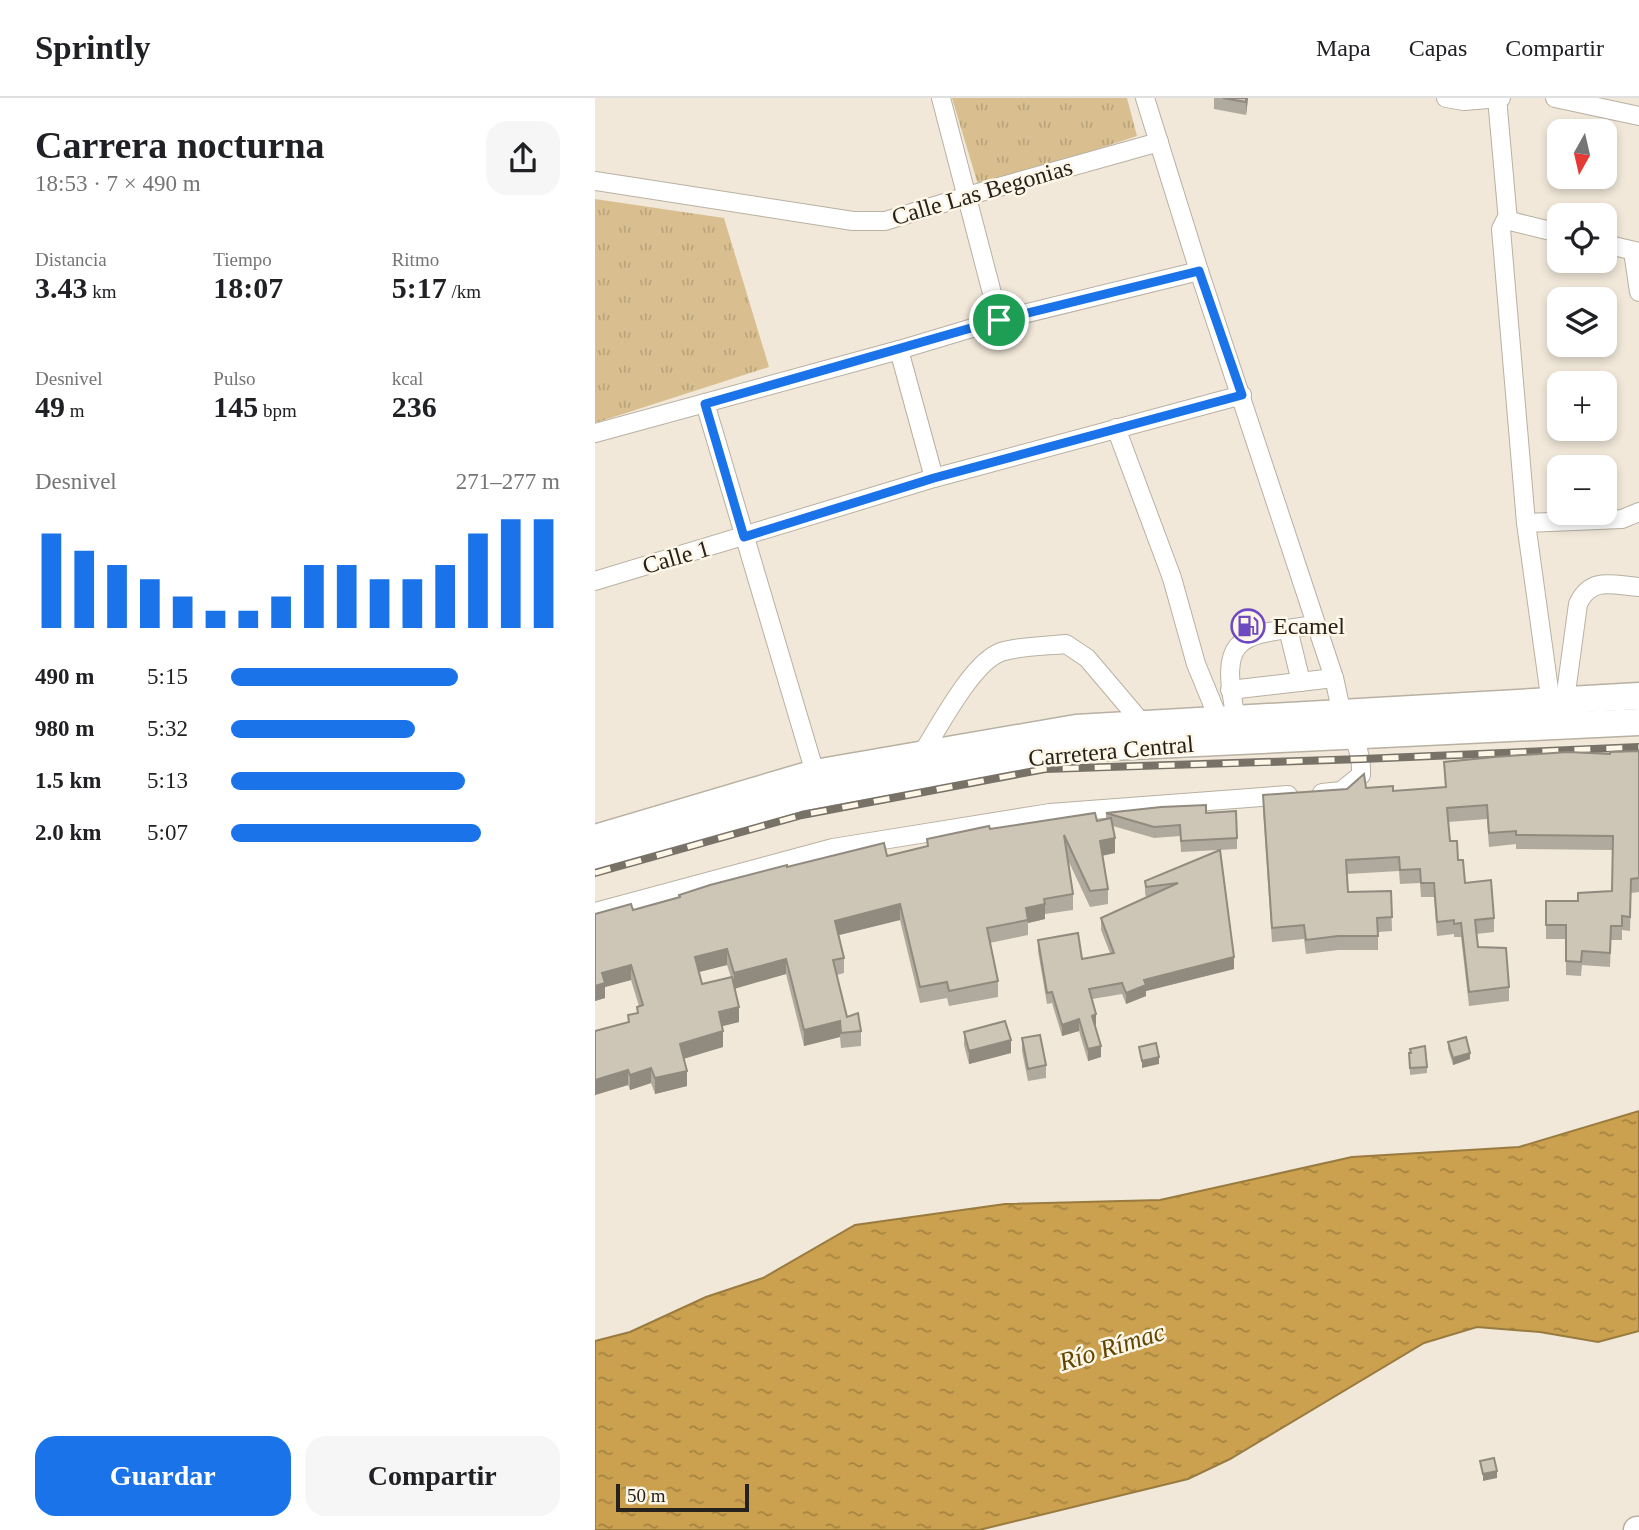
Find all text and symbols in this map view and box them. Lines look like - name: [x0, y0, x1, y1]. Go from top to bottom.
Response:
- text: Sprintly: [35, 30, 151, 66]
- text: Mapa: [1316, 35, 1371, 61]
- text: Capas: [1409, 35, 1467, 61]
- text: Compartir: [1505, 35, 1604, 61]
- north arrow: [1547, 119, 1617, 189]
- map controls: [1547, 119, 1617, 525]
- button: share: [486, 121, 560, 195]
- text: Carrera nocturna: [35, 124, 325, 166]
- street label: Calle Las Begonias: [889, 154, 1075, 230]
- text: 18:53 · 7 × 490 m: [35, 171, 201, 196]
- button: locate: [1547, 203, 1617, 273]
- text: Distancia: [35, 249, 107, 270]
- text: Tiempo: [213, 249, 272, 270]
- text: Ritmo: [392, 249, 439, 270]
- text: 3.43: [35, 271, 88, 304]
- text: 18:07: [213, 271, 283, 304]
- text: 5:17: [392, 271, 447, 304]
- text: km: [88, 281, 117, 302]
- text: /km: [447, 281, 481, 302]
- button: layers: [1547, 287, 1617, 357]
- pin: [969, 290, 1029, 350]
- icon: arrive: [980, 301, 1018, 339]
- text: Desnivel: [35, 368, 103, 389]
- text: Pulso: [213, 368, 256, 389]
- text: kcal: [392, 368, 423, 389]
- button: +: [1547, 371, 1617, 441]
- text: 49: [35, 390, 65, 423]
- text: 145: [213, 390, 258, 423]
- text: 236: [392, 390, 437, 423]
- text: m: [65, 400, 85, 421]
- text: bpm: [258, 400, 297, 421]
- button: −: [1547, 455, 1617, 525]
- text: Desnivel: [35, 469, 117, 494]
- text: 271–277 m: [456, 469, 560, 494]
- street label: Calle 1: [639, 535, 713, 579]
- fuel station icon: Ecamel: [1229, 607, 1267, 645]
- place label: Ecamel: [1273, 613, 1345, 639]
- text: 490 m: [35, 664, 94, 689]
- text: 5:15: [147, 664, 188, 689]
- text: 980 m: [35, 716, 94, 741]
- text: 5:32: [147, 716, 188, 741]
- street label: Carretera Central: [1027, 731, 1195, 771]
- text: 1.5 km: [35, 768, 101, 793]
- text: 5:13: [147, 768, 188, 793]
- text: 2.0 km: [35, 820, 101, 845]
- text: 5:07: [147, 820, 188, 845]
- water label: Río Rímac: [1055, 1317, 1169, 1377]
- button: Guardar: [35, 1436, 291, 1516]
- button: Compartir: [305, 1436, 560, 1516]
- scale bar: [616, 1481, 749, 1513]
- text: 50 m: [627, 1485, 666, 1506]

